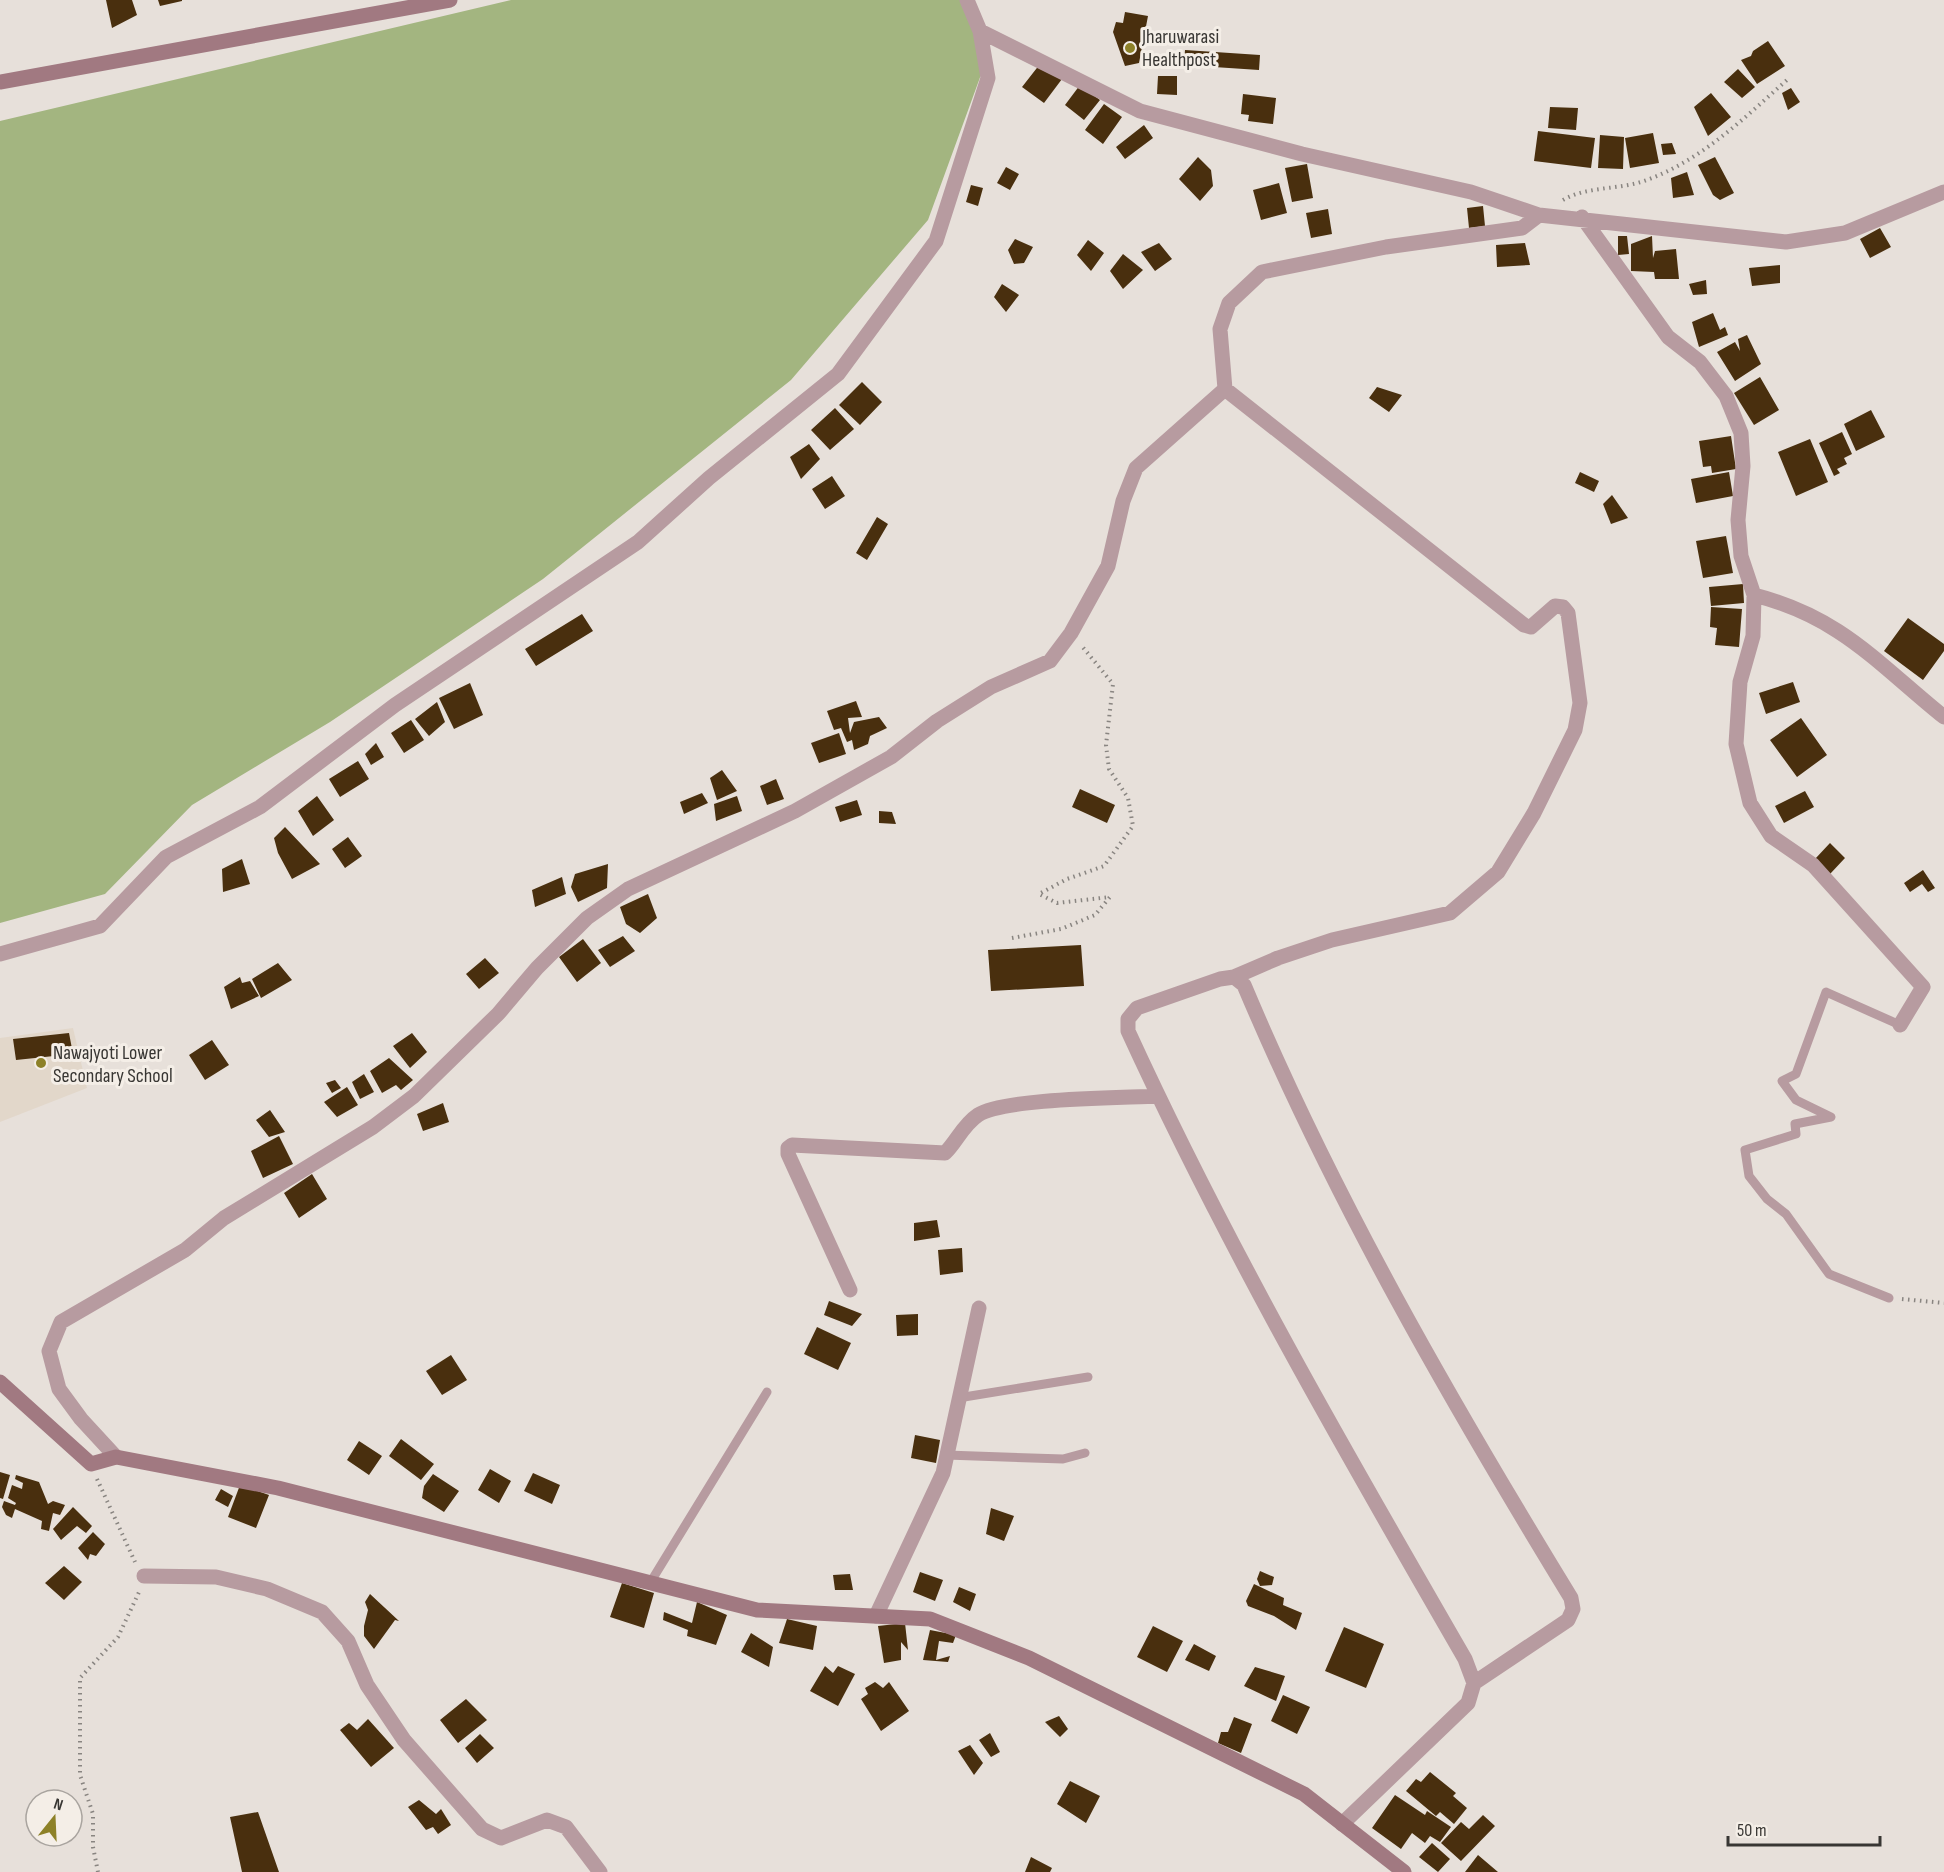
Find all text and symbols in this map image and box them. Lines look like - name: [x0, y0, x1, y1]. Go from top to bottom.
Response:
- place label: Jharuwarasi Healthpost: [1141, 25, 1219, 72]
- marker: Jharuwarasi Healthpost: [1123, 41, 1137, 55]
- place label: Nawajyoti Lower Secondary School: [53, 1041, 173, 1088]
- marker: Nawajyoti Lower Secondary School: [34, 1056, 48, 1070]
- north arrow: [24, 1788, 84, 1848]
- text: N: [51, 1795, 65, 1816]
- scale bar: [1728, 1809, 1880, 1847]
- text: 50 m: [1737, 1820, 1767, 1841]

